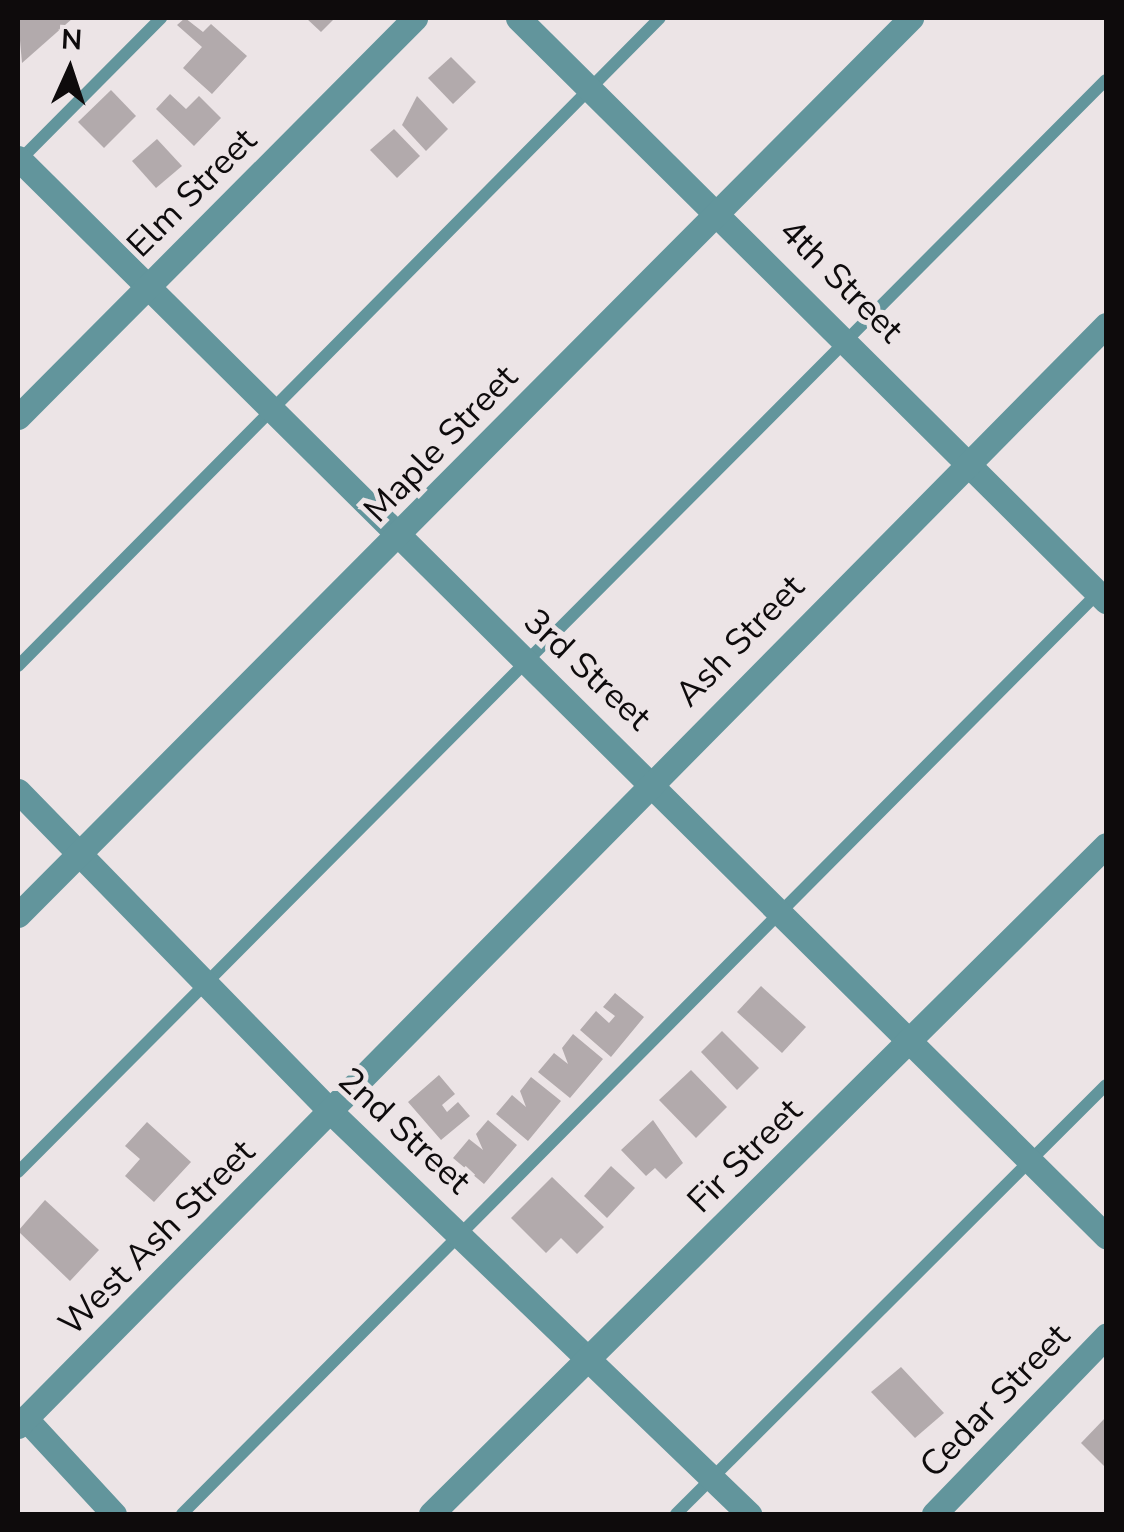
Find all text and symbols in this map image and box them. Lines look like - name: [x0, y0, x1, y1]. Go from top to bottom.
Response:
- north arrow: [20, 20, 120, 120]
- text: N: [60, 21, 83, 60]
- street label: Elm Street: [119, 120, 265, 266]
- street label: 4th Street: [770, 210, 912, 352]
- street label: Maple Street: [356, 357, 526, 531]
- street label: Ash Street: [667, 567, 813, 715]
- street label: 3rd Street: [515, 601, 659, 739]
- street label: 2nd Street: [329, 1059, 479, 1203]
- street label: Fir Street: [679, 1090, 811, 1222]
- street label: West Ash Street: [50, 1131, 264, 1345]
- street label: Cedar Street: [911, 1316, 1079, 1486]

